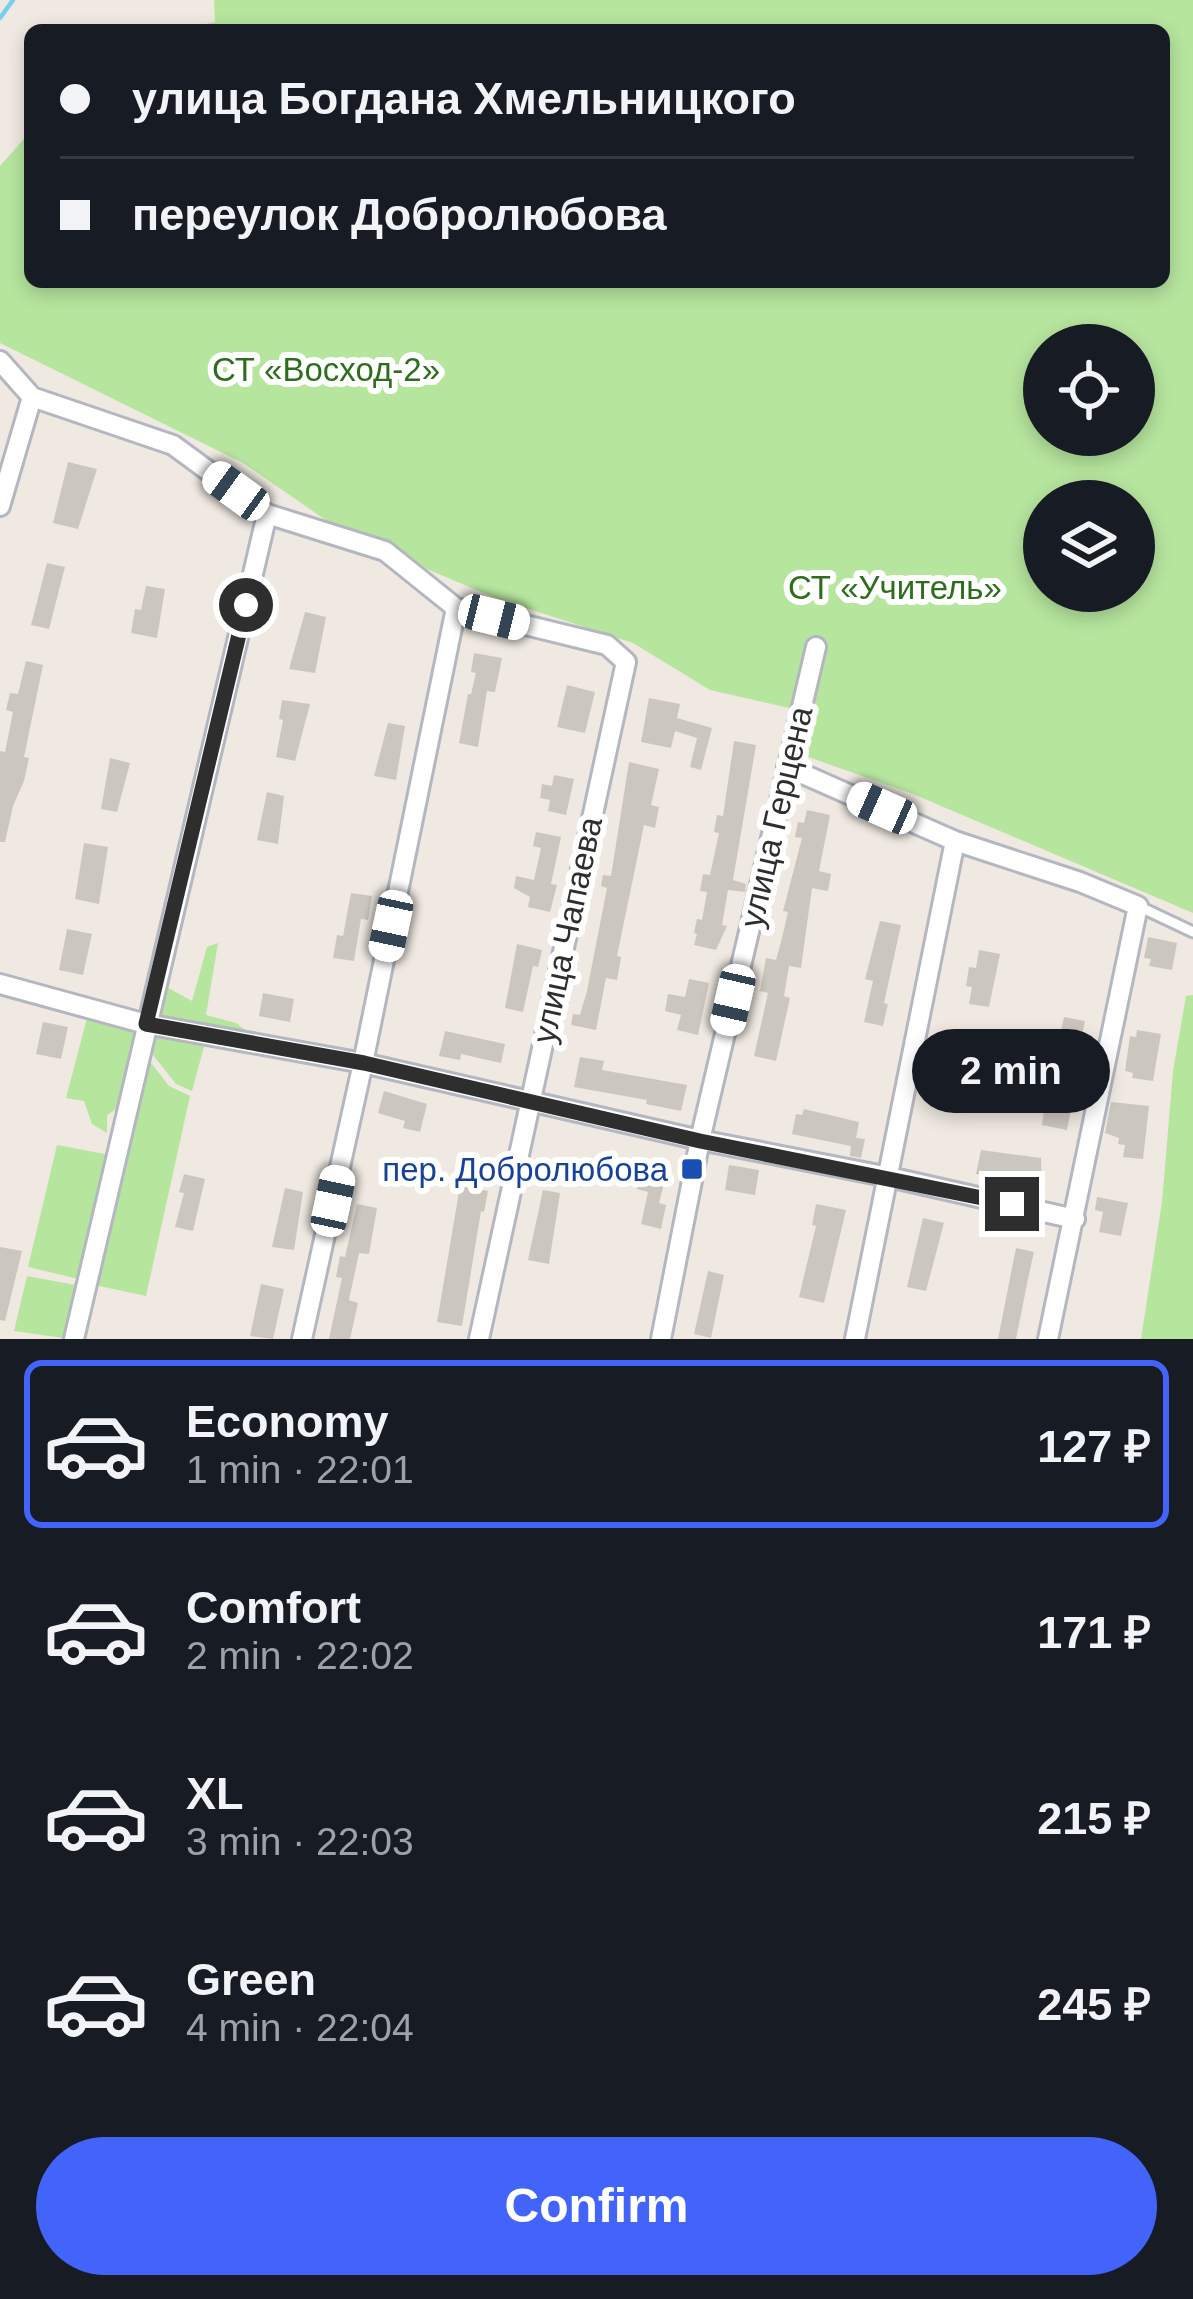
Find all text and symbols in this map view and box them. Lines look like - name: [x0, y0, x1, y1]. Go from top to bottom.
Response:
- text: улица Богдана Хмельницкого: [132, 73, 796, 124]
- text: переулок Добролюбова: [132, 189, 667, 240]
- map controls: [1023, 324, 1155, 612]
- button: locate: [1023, 324, 1155, 456]
- park label: СТ «Восход-2»: [212, 351, 440, 388]
- car: [196, 455, 276, 527]
- button: layers: [1023, 480, 1155, 612]
- park label: СТ «Учитель»: [788, 569, 1002, 606]
- route start: [219, 578, 273, 632]
- car: [455, 591, 533, 643]
- street label: улица Герцена: [733, 702, 820, 931]
- car: [842, 777, 922, 839]
- street label: улица Чапаева: [525, 813, 609, 1046]
- car: [366, 887, 416, 965]
- car: [707, 961, 759, 1039]
- callout: 2 min: [913, 1030, 1111, 1114]
- text: 2 min: [960, 1049, 1062, 1092]
- place label: пер. Добролюбова: [382, 1151, 669, 1188]
- marker: пер. Добролюбова: [679, 1156, 705, 1182]
- car: [308, 1162, 358, 1240]
- route end: [985, 1177, 1039, 1231]
- icon: car: [42, 1390, 150, 1498]
- text: Economy: [186, 1396, 389, 1447]
- text: 127 ₽: [1037, 1421, 1151, 1472]
- text: 1 min · 22:01: [186, 1448, 414, 1491]
- icon: car: [42, 1576, 150, 1684]
- text: Comfort: [186, 1582, 361, 1633]
- text: 171 ₽: [1037, 1607, 1151, 1658]
- text: 2 min · 22:02: [186, 1634, 414, 1677]
- icon: car: [42, 1762, 150, 1870]
- text: XL: [186, 1768, 244, 1819]
- text: 215 ₽: [1037, 1793, 1151, 1844]
- text: 3 min · 22:03: [186, 1820, 414, 1863]
- icon: car: [42, 1948, 150, 2056]
- text: Green: [186, 1954, 316, 2005]
- text: 245 ₽: [1037, 1979, 1151, 2030]
- text: 4 min · 22:04: [186, 2006, 414, 2049]
- button: Confirm: [36, 2137, 1157, 2275]

